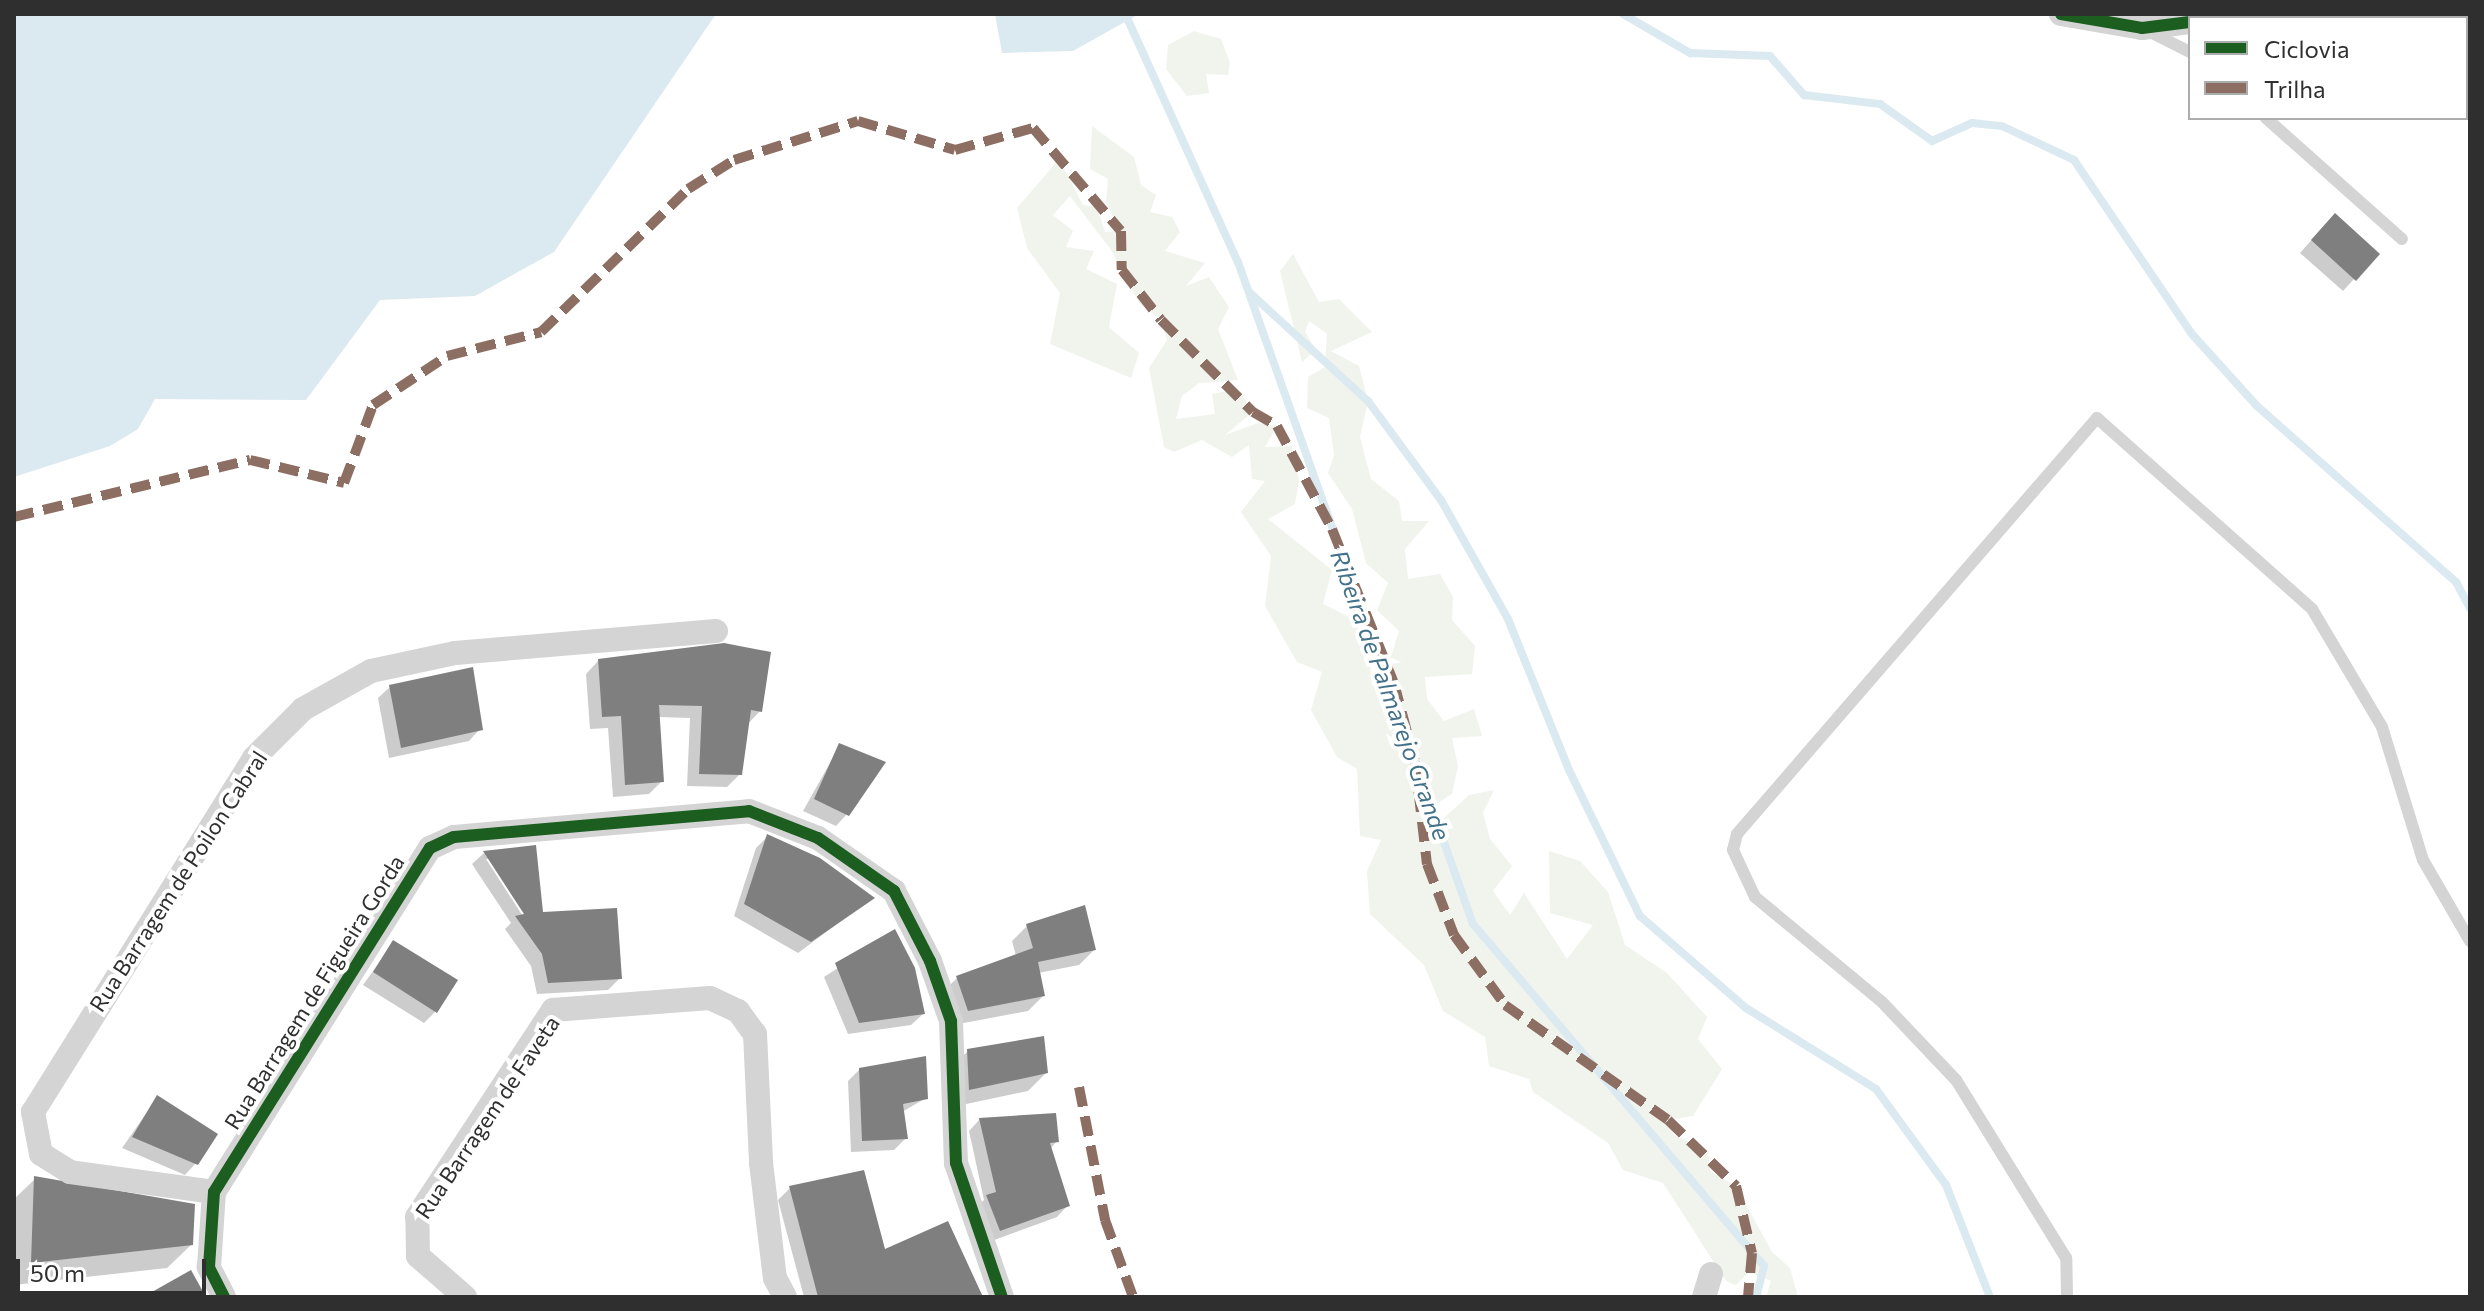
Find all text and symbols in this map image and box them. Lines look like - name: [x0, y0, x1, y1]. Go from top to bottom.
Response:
- legend: [2188, 16, 2468, 120]
- text: Ciclovia: [2264, 34, 2350, 63]
- text: Trilha: [2264, 74, 2326, 103]
- water label: Ribeira de Palmarejo Grande: [1325, 546, 1457, 844]
- street label: Rua Barragem de Poilon Cabral: [84, 746, 272, 1016]
- street label: Rua Barragem de Figueira Gorda: [218, 850, 410, 1134]
- street label: Rua Barragem de Faveta: [409, 1011, 565, 1223]
- scale bar: [20, 1243, 210, 1293]
- text: 50 m: [30, 1258, 85, 1287]

